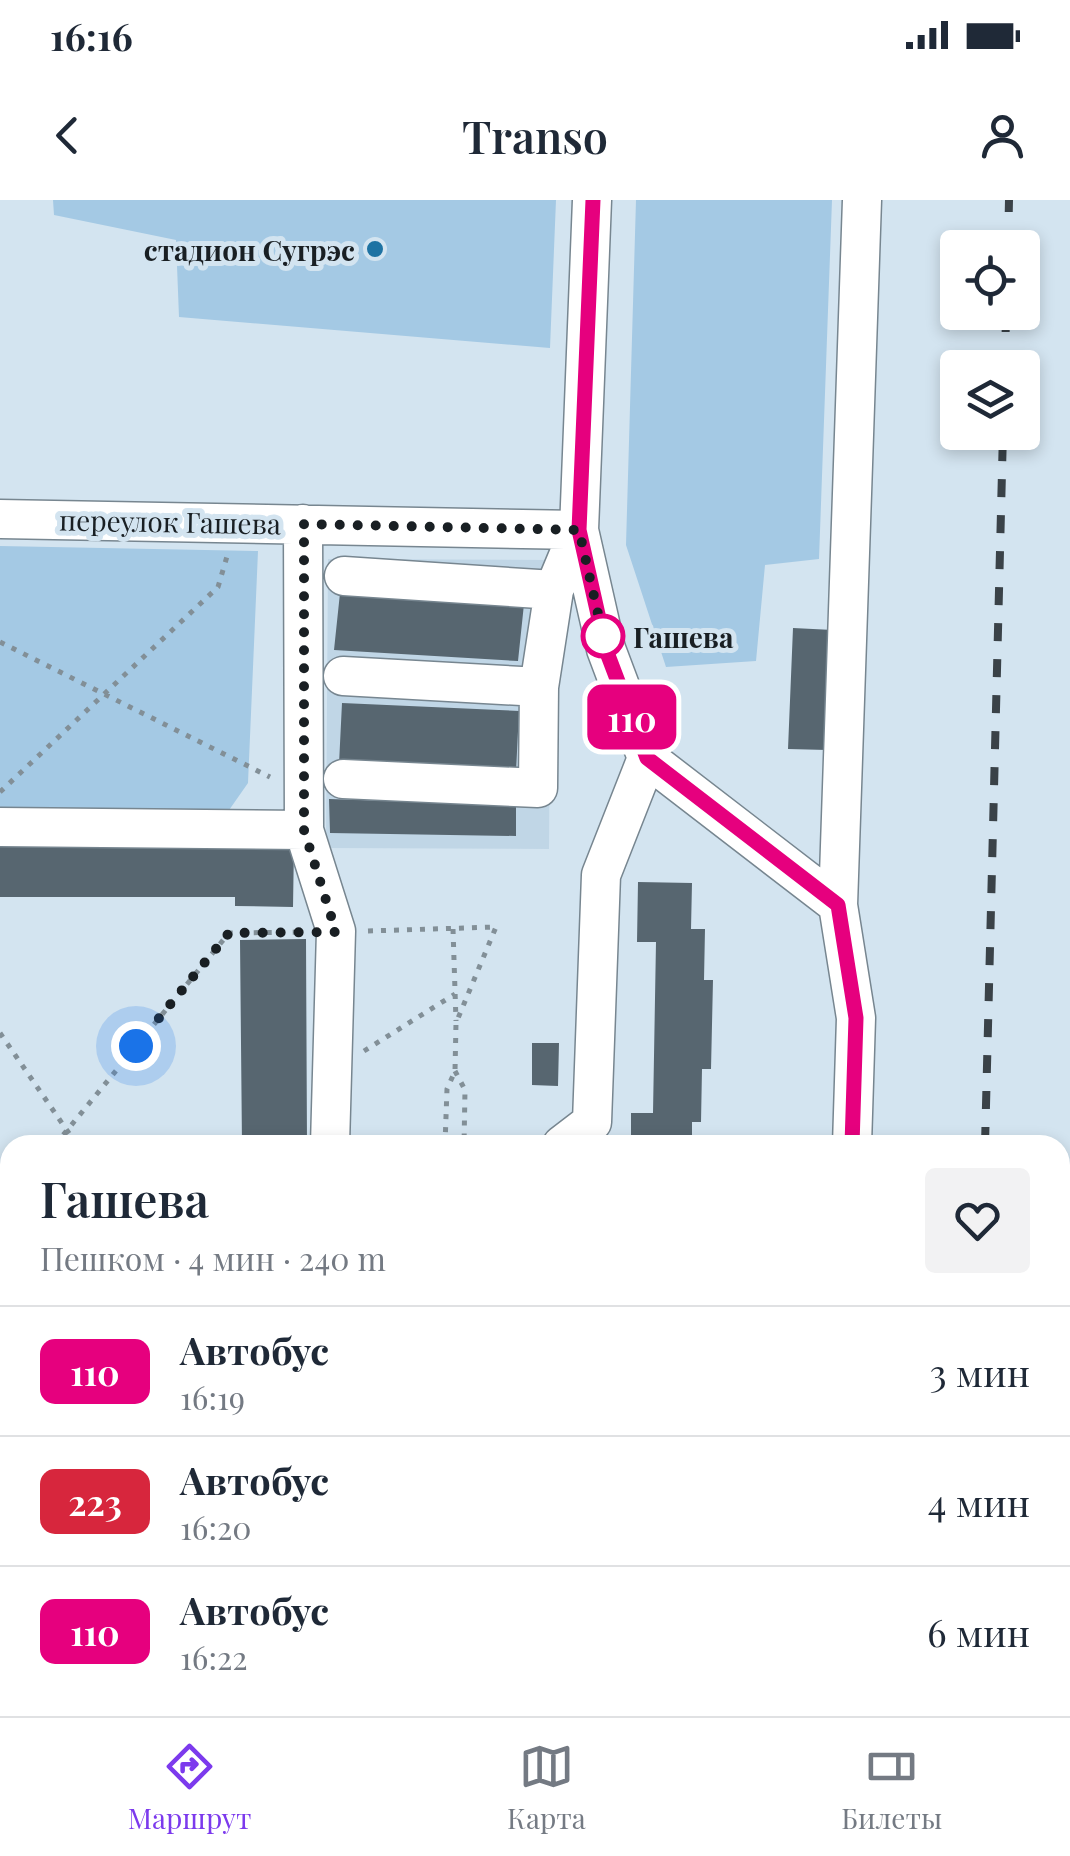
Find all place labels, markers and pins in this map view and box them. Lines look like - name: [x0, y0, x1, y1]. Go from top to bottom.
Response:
- place label: стадион Сугрэс: [144, 231, 355, 268]
- marker: стадион Сугрэс: [364, 238, 386, 260]
- marker: Гашева: [582, 615, 624, 657]
- place label: Гашева: [633, 618, 734, 655]

